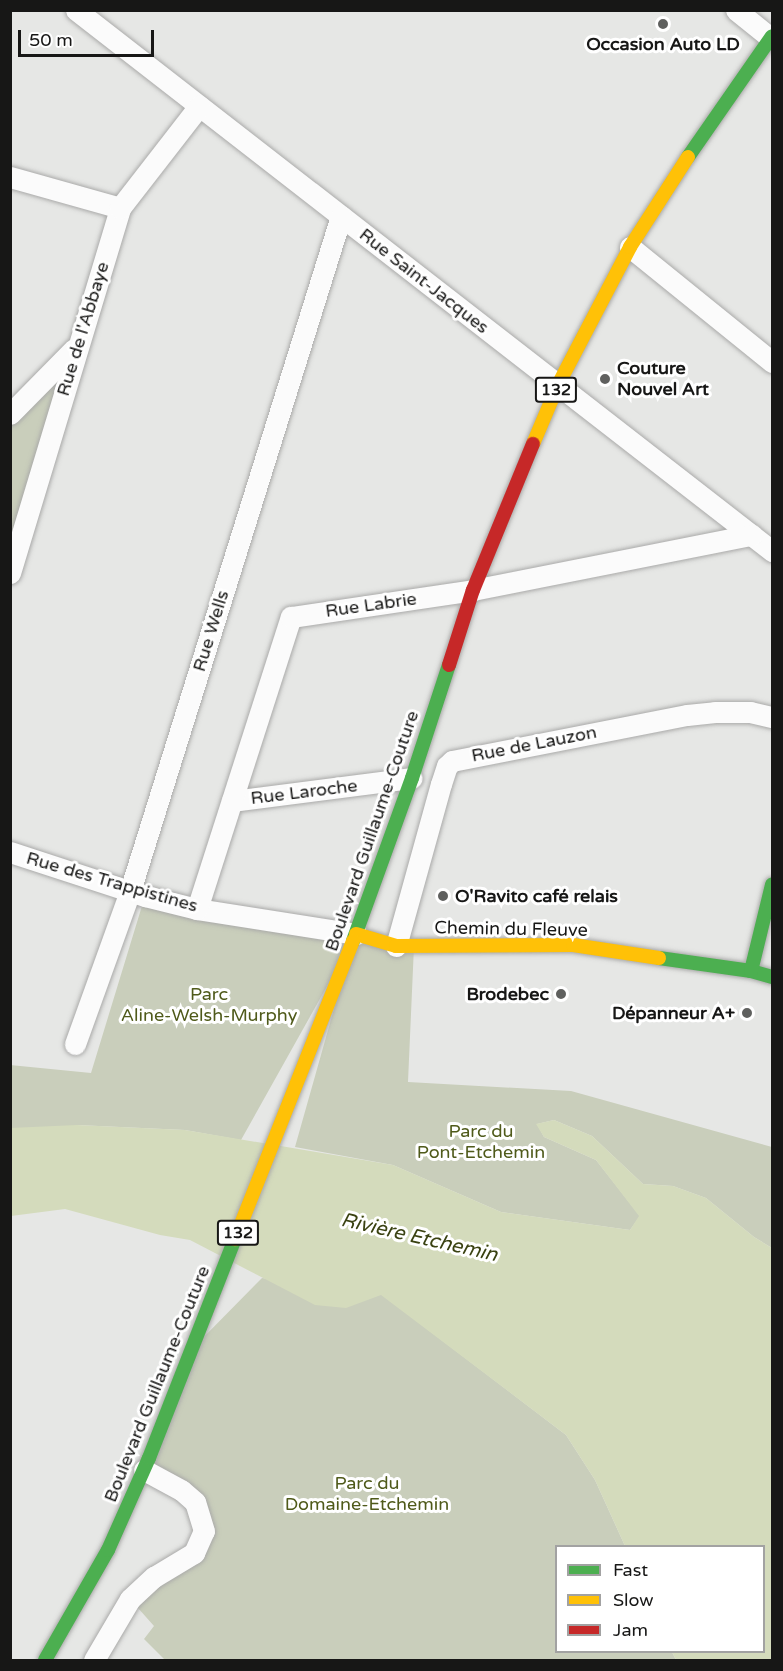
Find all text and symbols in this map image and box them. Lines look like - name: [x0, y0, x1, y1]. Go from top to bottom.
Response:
- marker: Occasion Auto LD: [656, 17, 670, 31]
- scale bar: [21, 18, 158, 56]
- text: 50 m: [29, 29, 73, 51]
- place label: Occasion Auto LD: [586, 33, 740, 55]
- street label: Rue Saint-Jacques: [355, 224, 493, 338]
- street label: Rue de l'Abbaye: [52, 259, 114, 399]
- place label: Couture Nouvel Art: [617, 358, 709, 400]
- marker: Couture Nouvel Art: [598, 372, 612, 386]
- road number: 132: [534, 377, 578, 403]
- street label: Rue Wells: [188, 588, 234, 674]
- street label: Rue Labrie: [324, 588, 418, 622]
- street label: Boulevard Guillaume-Couture: [321, 708, 423, 954]
- street label: Rue de Lauzon: [470, 721, 598, 767]
- street label: Rue Laroche: [249, 775, 359, 809]
- street label: Rue des Trappistines: [24, 847, 200, 917]
- place label: O'Ravito café relais: [455, 885, 618, 907]
- marker: O'Ravito café relais: [436, 889, 450, 903]
- street label: Chemin du Fleuve: [434, 917, 588, 941]
- place label: Brodebec: [466, 983, 549, 1005]
- park label: Parc Aline-Welsh-Murphy: [121, 984, 297, 1026]
- marker: Brodebec: [554, 987, 568, 1001]
- place label: Dépanneur A+: [612, 1002, 735, 1024]
- marker: Dépanneur A+: [740, 1006, 754, 1020]
- park label: Parc du Pont-Etchemin: [417, 1121, 545, 1164]
- water label: Rivière Etchemin: [339, 1208, 499, 1268]
- road number: 132: [216, 1220, 260, 1246]
- street label: Boulevard Guillaume-Couture: [100, 1263, 214, 1505]
- park label: Parc du Domaine-Etchemin: [285, 1473, 449, 1516]
- legend: [555, 1545, 765, 1653]
- text: Fast: [613, 1559, 648, 1581]
- text: Slow: [613, 1589, 654, 1611]
- text: Jam: [613, 1619, 648, 1641]

